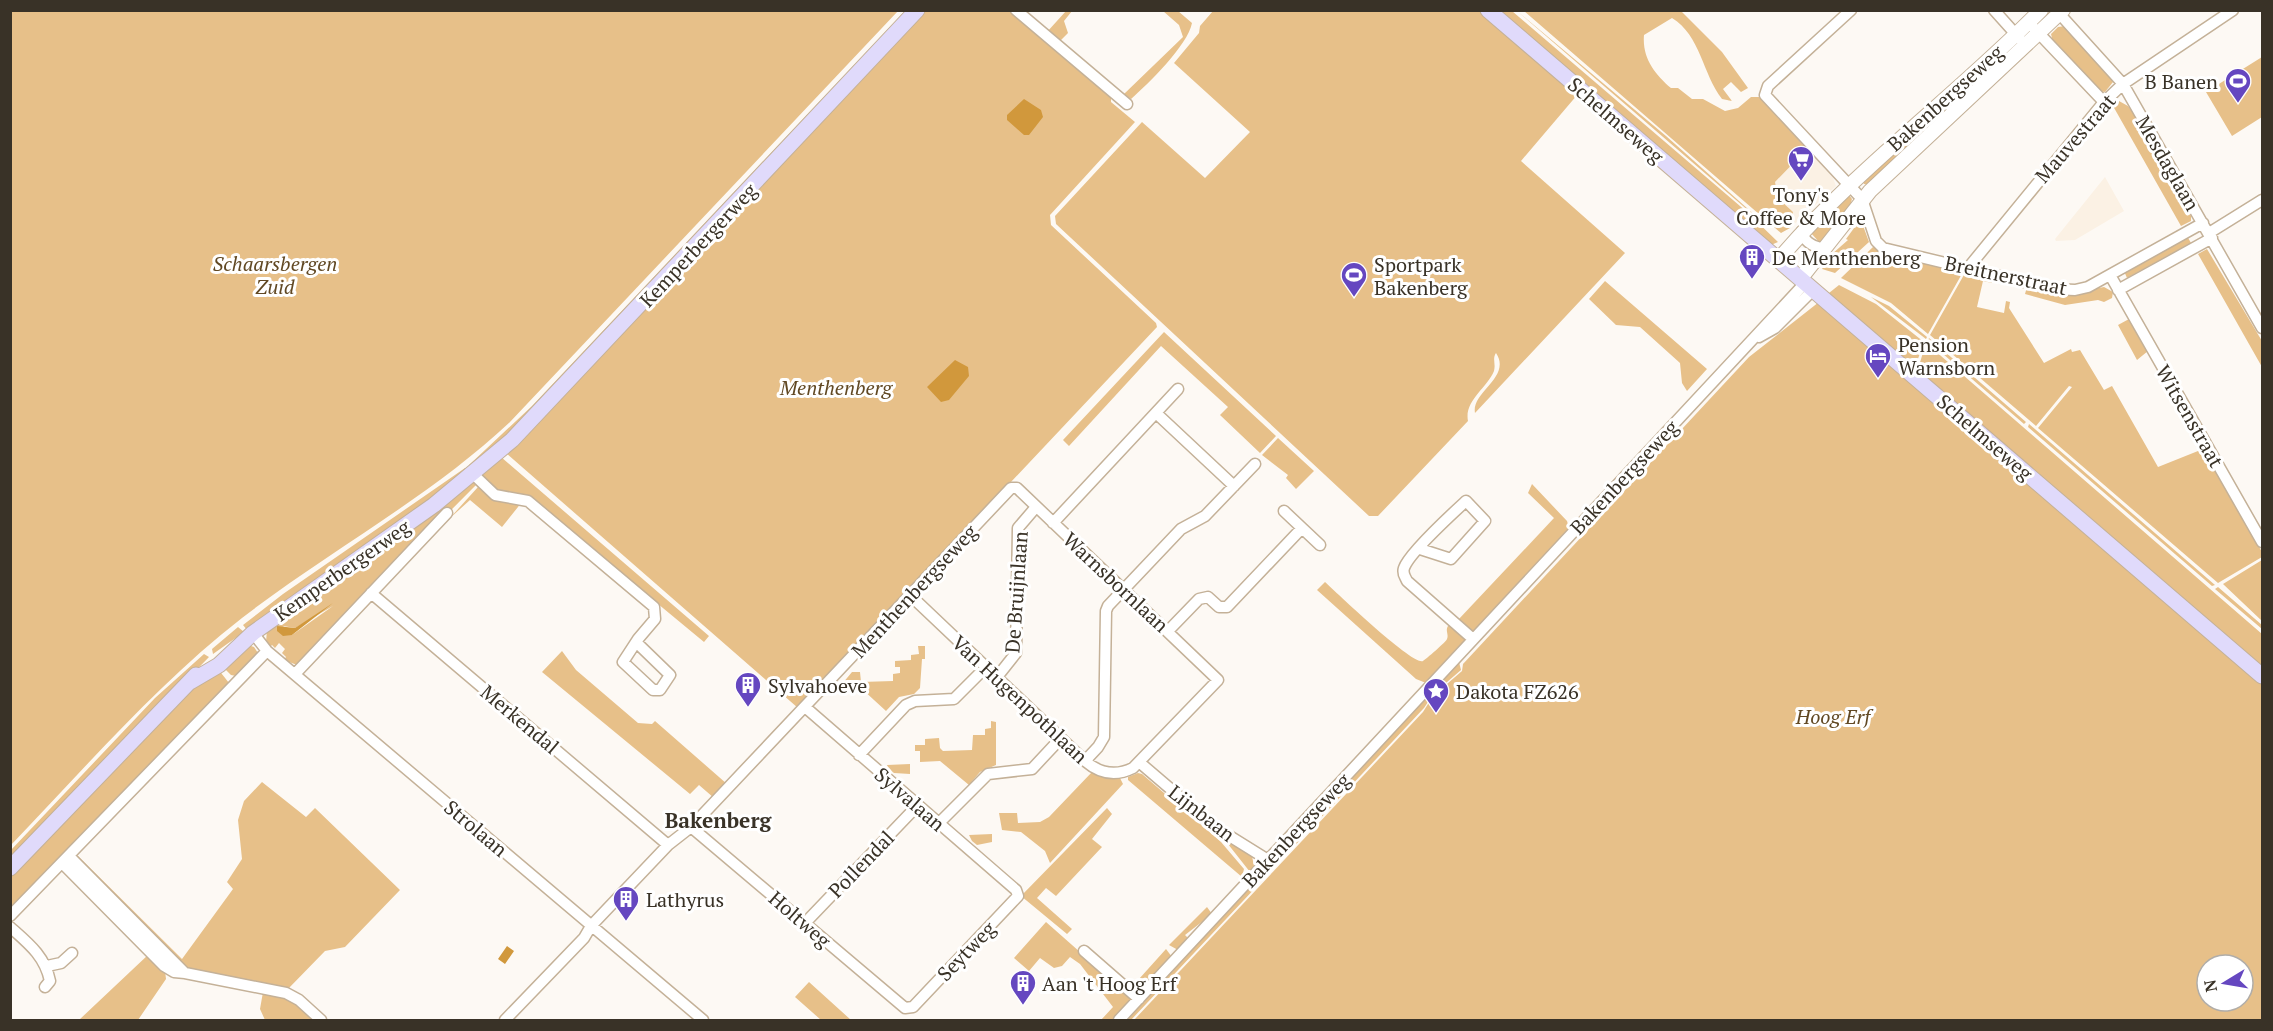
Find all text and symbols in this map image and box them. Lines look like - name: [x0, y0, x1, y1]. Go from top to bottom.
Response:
- street label: Bakenbergseweg: [1881, 38, 2009, 157]
- sports icon: B Banen: [2223, 66, 2253, 104]
- place label: B Banen: [2145, 68, 2218, 95]
- street label: Schelmseweg: [1562, 71, 1670, 169]
- street label: Mauvestraat: [2029, 87, 2122, 188]
- street label: Mesdaglaan: [2130, 110, 2206, 216]
- supermarket icon: Tony's Coffee & More: [1786, 144, 1816, 182]
- street label: Kemperbergerweg: [633, 177, 763, 313]
- place label: Tony's Coffee & More: [1736, 181, 1866, 231]
- building icon: De Menthenberg: [1737, 242, 1767, 280]
- place label: De Menthenberg: [1772, 244, 1921, 271]
- street label: Breitnerstraat: [1942, 249, 2070, 301]
- park label: Schaarsbergen Zuid: [213, 250, 337, 300]
- place label: Sportpark Bakenberg: [1374, 251, 1468, 301]
- sports icon: Sportpark Bakenberg: [1339, 260, 1369, 298]
- place label: Pension Warnsborn: [1898, 331, 1995, 381]
- hotel icon: Pension Warnsborn: [1863, 341, 1893, 379]
- street label: Witsenstraat: [2150, 360, 2231, 473]
- park label: Menthenberg: [779, 374, 893, 401]
- street label: Schelmseweg: [1931, 388, 2039, 486]
- street label: Bakenbergseweg: [1564, 414, 1684, 540]
- street label: Kemperbergerweg: [269, 513, 416, 627]
- street label: Menthenbergseweg: [845, 518, 983, 664]
- street label: Warnsbornlaan: [1057, 526, 1175, 638]
- street label: De Bruijnlaan: [998, 530, 1034, 654]
- street label: Van Hugenpothlaan: [946, 629, 1094, 769]
- building icon: Sylvahoeve: [733, 670, 763, 708]
- place label: Sylvahoeve: [768, 672, 867, 699]
- place icon: Dakota FZ626: [1421, 676, 1451, 714]
- street label: Merkendal: [475, 678, 565, 760]
- place label: Dakota FZ626: [1456, 678, 1579, 705]
- park label: Hoog Erf: [1795, 703, 1874, 730]
- street label: Sylvalaan: [869, 761, 951, 837]
- street label: Bakenbergseweg: [1236, 767, 1356, 893]
- street label: Lijnbaan: [1163, 778, 1241, 848]
- street label: Strolaan: [439, 794, 513, 863]
- district label: Bakenberg: [665, 806, 772, 834]
- street label: Pollendal: [822, 825, 900, 903]
- building icon: Lathyrus: [611, 884, 641, 922]
- street label: Holtweg: [763, 885, 837, 954]
- place label: Lathyrus: [646, 886, 724, 913]
- street label: Seytweg: [931, 915, 1001, 987]
- north arrow: [2195, 953, 2255, 1013]
- building icon: Aan 't Hoog Erf: [1008, 968, 1038, 1006]
- place label: Aan 't Hoog Erf: [1042, 970, 1178, 997]
- text: N: [2198, 978, 2222, 994]

